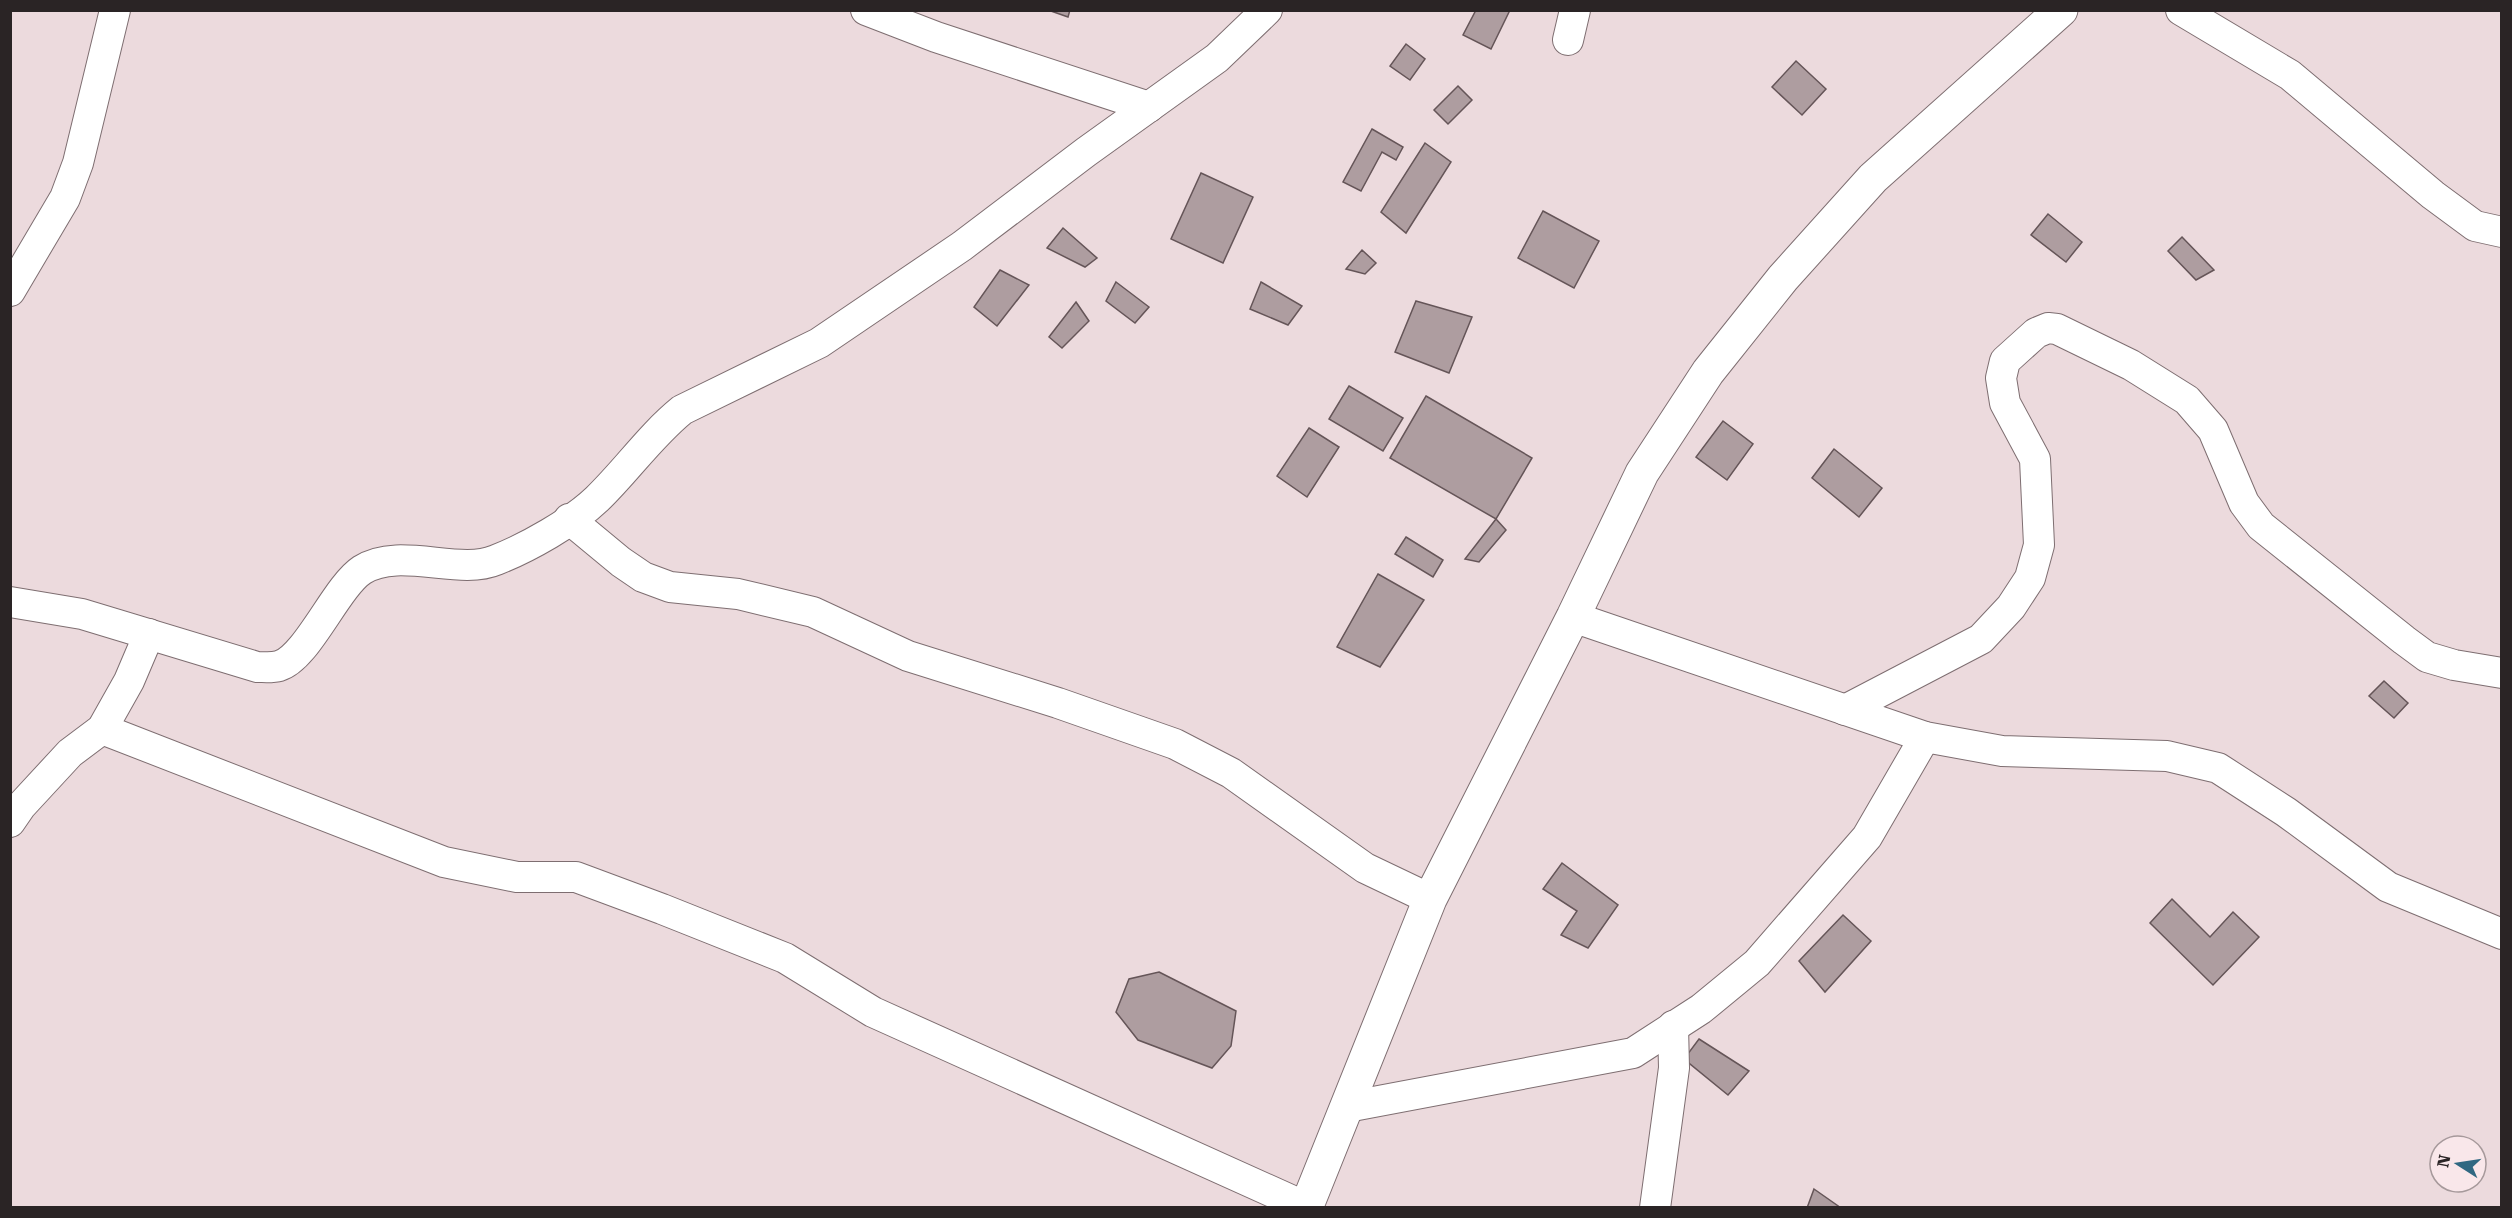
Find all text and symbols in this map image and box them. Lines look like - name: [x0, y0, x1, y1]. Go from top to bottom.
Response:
- north arrow: [2428, 1134, 2488, 1194]
- text: N: [2433, 1153, 2454, 1169]

